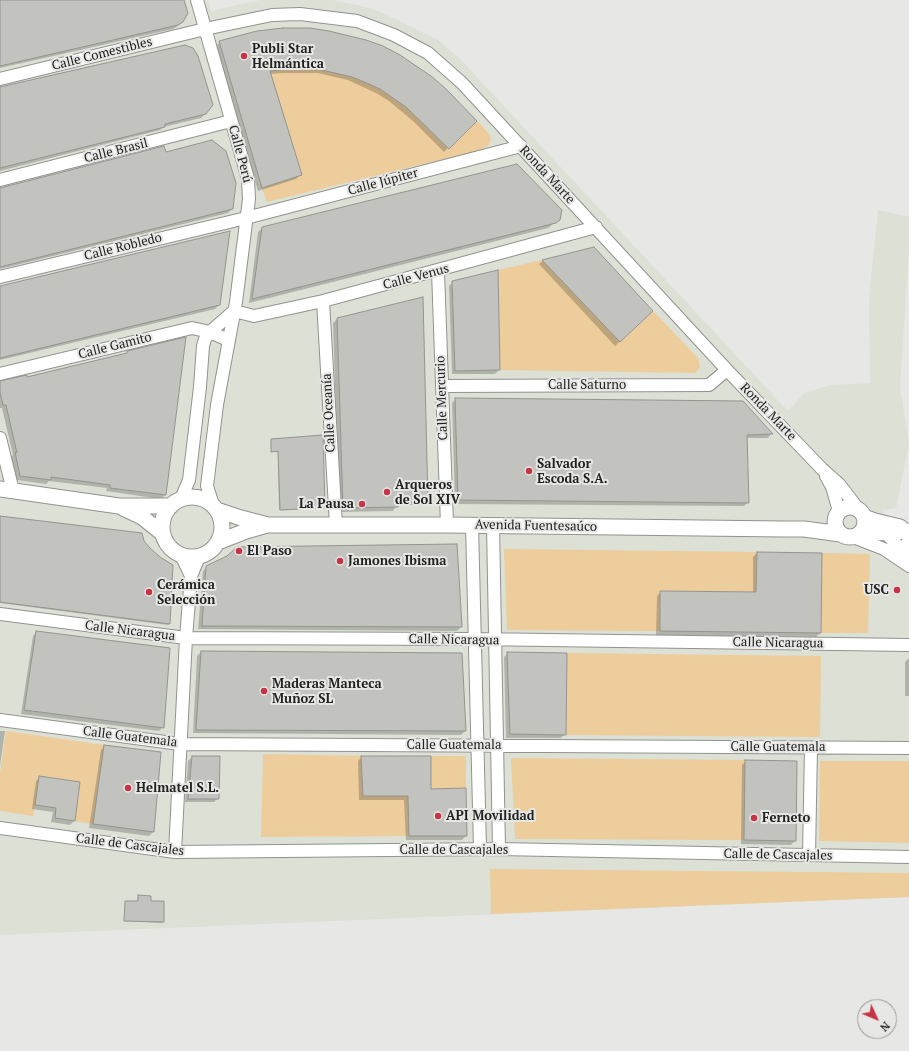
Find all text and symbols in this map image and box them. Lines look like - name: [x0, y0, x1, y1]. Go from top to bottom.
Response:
- street label: Calle Comestibles: [50, 34, 154, 74]
- place label: Publi Star Helmántica: [252, 41, 324, 72]
- marker: Publi Star Helmántica: [239, 51, 249, 61]
- street label: Calle Perú: [225, 124, 255, 184]
- street label: Calle Brasil: [82, 136, 150, 166]
- street label: Ronda Marte: [516, 143, 578, 207]
- street label: Calle Júpiter: [346, 165, 420, 199]
- street label: Calle Robledo: [82, 230, 164, 264]
- street label: Calle Venus: [381, 261, 451, 293]
- street label: Calle Gamito: [77, 329, 153, 363]
- street label: Calle Mercurio: [433, 355, 451, 441]
- street label: Calle Oceanía: [319, 373, 339, 453]
- street label: Calle Saturno: [548, 377, 626, 393]
- street label: Ronda Marte: [737, 380, 799, 444]
- place label: Salvador Escoda S.A.: [537, 456, 608, 487]
- marker: Salvador Escoda S.A.: [524, 466, 534, 476]
- place label: Arqueros de Sol XIV: [395, 477, 460, 508]
- marker: Arqueros de Sol XIV: [382, 487, 392, 497]
- place label: La Pausa: [299, 496, 354, 512]
- marker: La Pausa: [357, 499, 367, 509]
- street label: Avenida Fuentesaúco: [475, 517, 597, 535]
- place label: El Paso: [247, 543, 292, 559]
- marker: El Paso: [234, 546, 244, 556]
- place label: Jamones Ibisma: [348, 553, 446, 569]
- marker: Jamones Ibisma: [335, 556, 345, 566]
- place label: Cerámica Selección: [157, 577, 215, 608]
- place label: USC: [864, 582, 889, 598]
- marker: USC: [892, 585, 902, 595]
- marker: Cerámica Selección: [144, 587, 154, 597]
- street label: Calle Nicaragua: [84, 618, 176, 644]
- street label: Calle Nicaragua: [408, 631, 500, 649]
- street label: Calle Nicaragua: [732, 634, 824, 652]
- place label: Maderas Manteca Muñoz SL: [272, 676, 382, 707]
- marker: Maderas Manteca Muñoz SL: [259, 686, 269, 696]
- street label: Calle Guatemala: [82, 723, 178, 751]
- street label: Calle Guatemala: [406, 737, 502, 753]
- street label: Calle Guatemala: [730, 739, 826, 755]
- place label: Helmatel S.L.: [136, 780, 219, 796]
- marker: Helmatel S.L.: [123, 783, 133, 793]
- place label: API Movilidad: [446, 808, 535, 824]
- place label: Ferneto: [762, 810, 810, 826]
- marker: API Movilidad: [433, 811, 443, 821]
- marker: Ferneto: [749, 813, 759, 823]
- street label: Calle de Cascajales: [75, 831, 185, 859]
- street label: Calle de Cascajales: [400, 842, 508, 858]
- street label: Calle de Cascajales: [723, 846, 833, 864]
- north arrow: [857, 999, 897, 1039]
- text: N: [877, 1019, 893, 1035]

